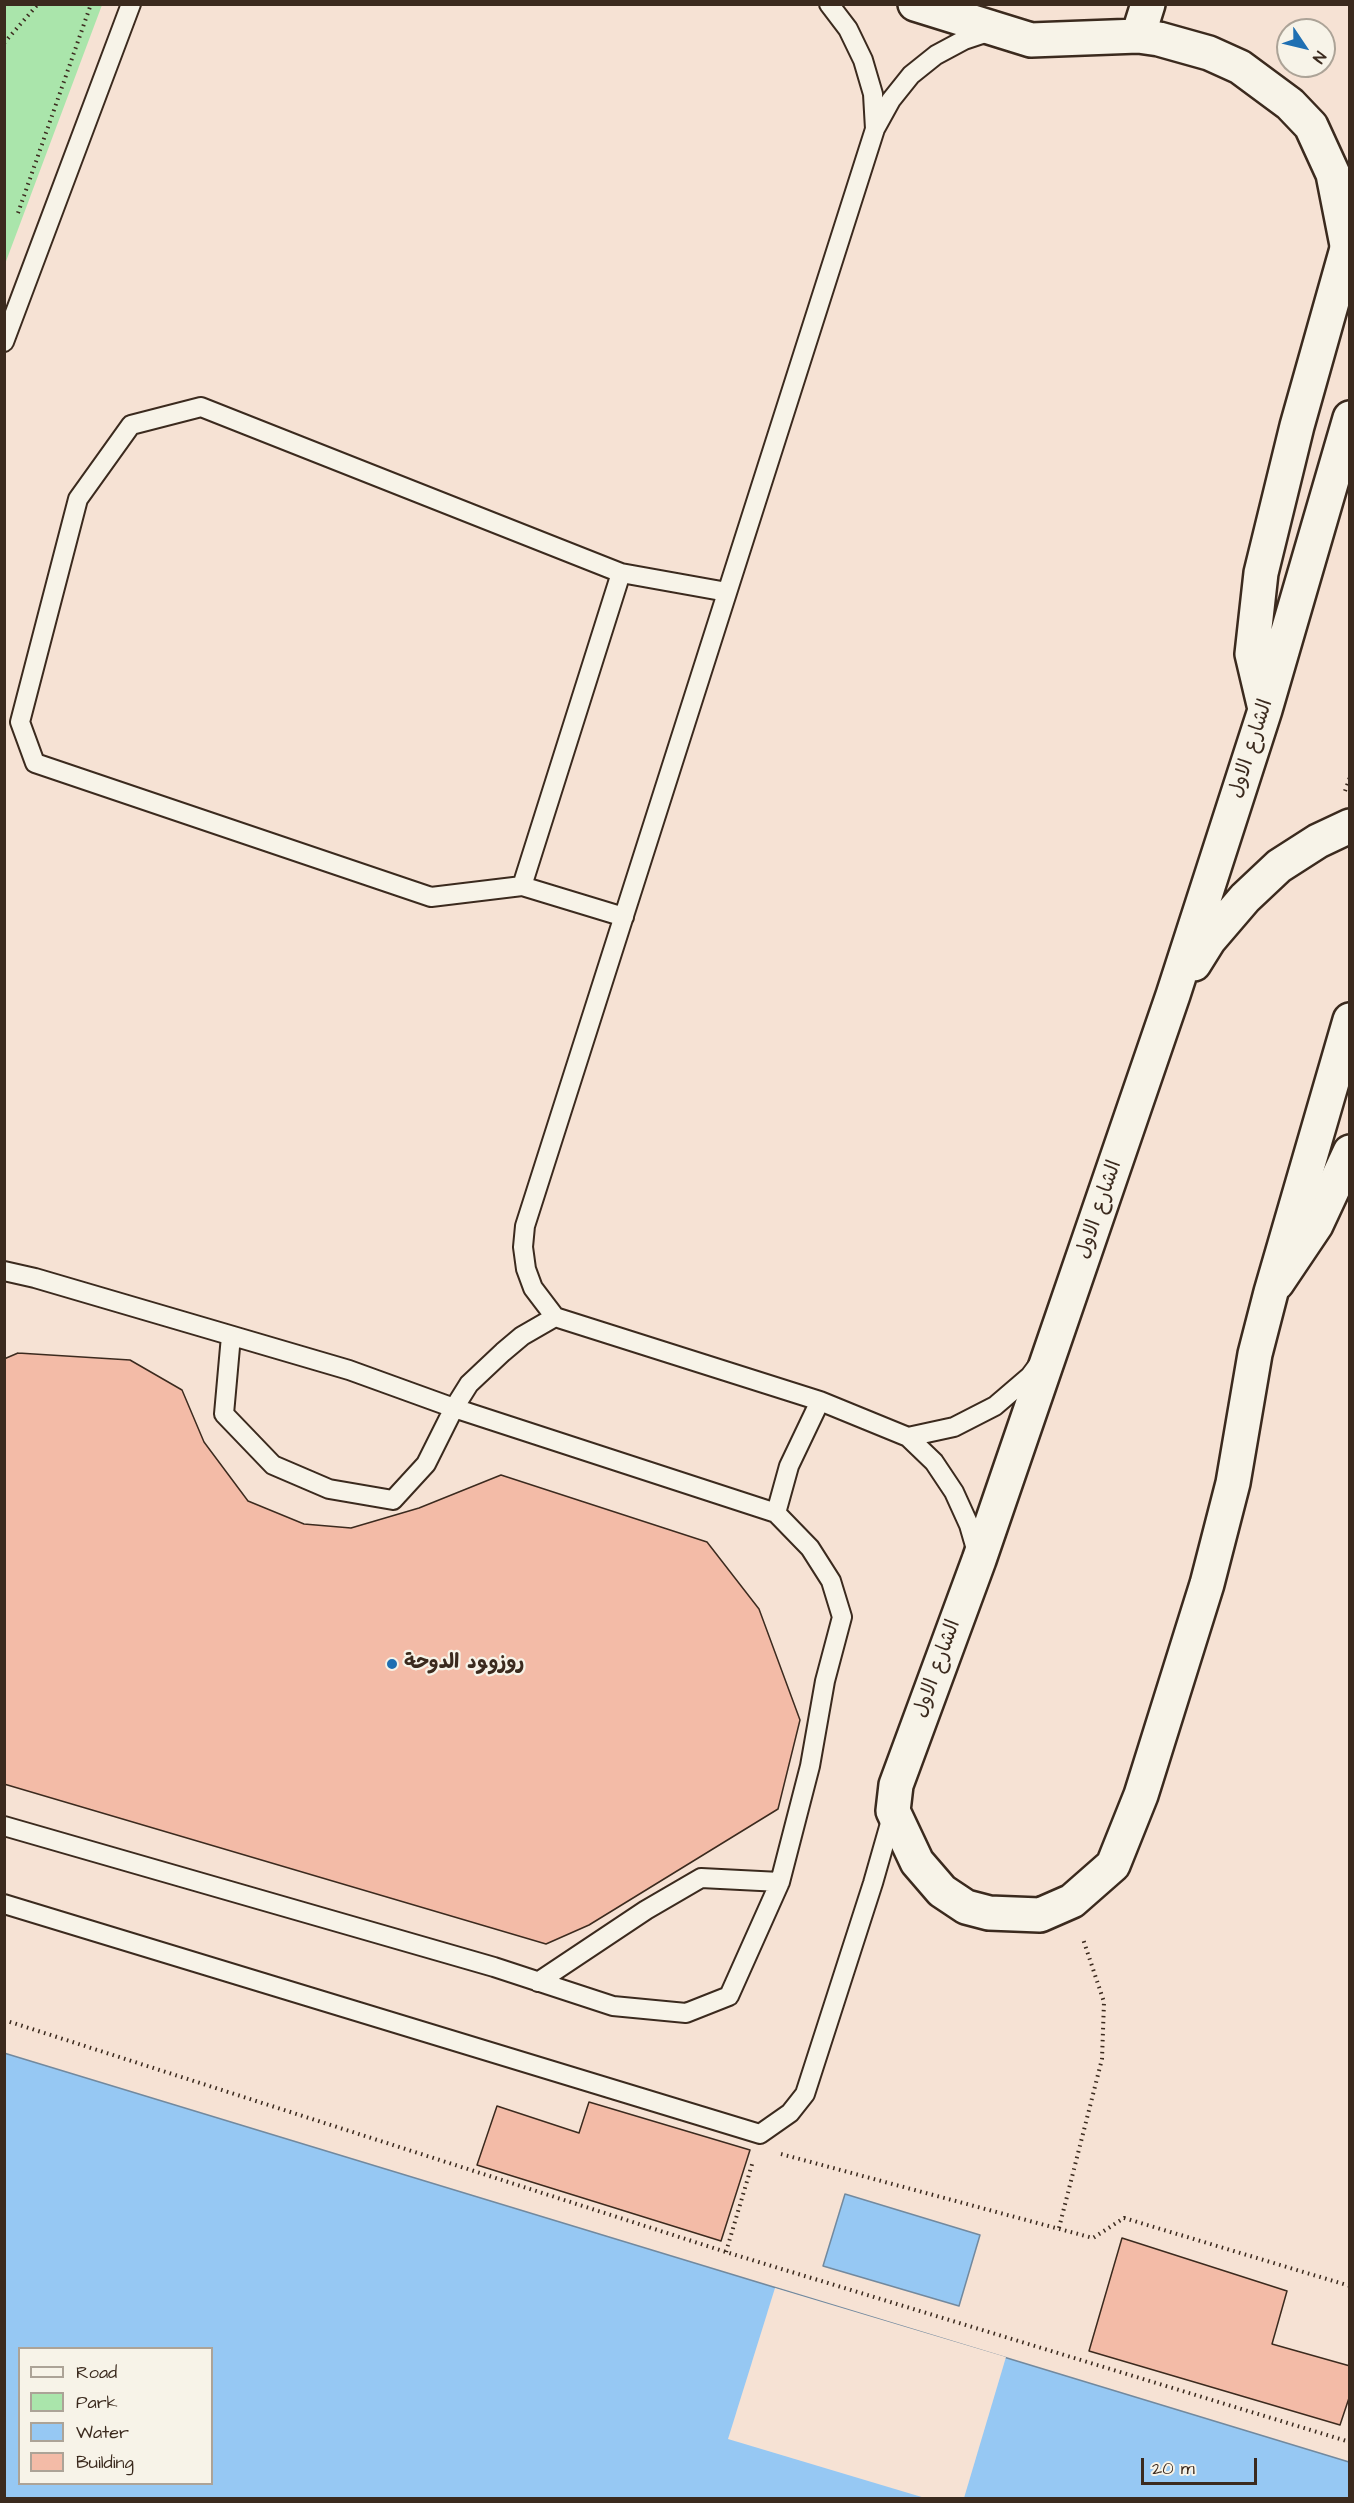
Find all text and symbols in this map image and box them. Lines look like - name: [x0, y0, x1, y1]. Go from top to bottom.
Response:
- north arrow: [1276, 18, 1336, 78]
- text: N: [1307, 47, 1331, 68]
- street label: الشارع الاول: [1225, 697, 1279, 801]
- street label: الشارع الاول: [1072, 1158, 1128, 1262]
- street label: الشارع الاول: [909, 1617, 967, 1721]
- place label: روزوود الدوحة: [404, 1652, 524, 1676]
- marker: روزوود الدوحة: [385, 1657, 399, 1671]
- legend: [18, 2347, 213, 2485]
- text: Road: [76, 2360, 117, 2385]
- text: Park: [76, 2390, 118, 2415]
- text: Water: [76, 2420, 129, 2445]
- scale bar: [1144, 2446, 1260, 2484]
- text: Building: [76, 2450, 134, 2475]
- text: 20 m: [1152, 2456, 1195, 2481]

